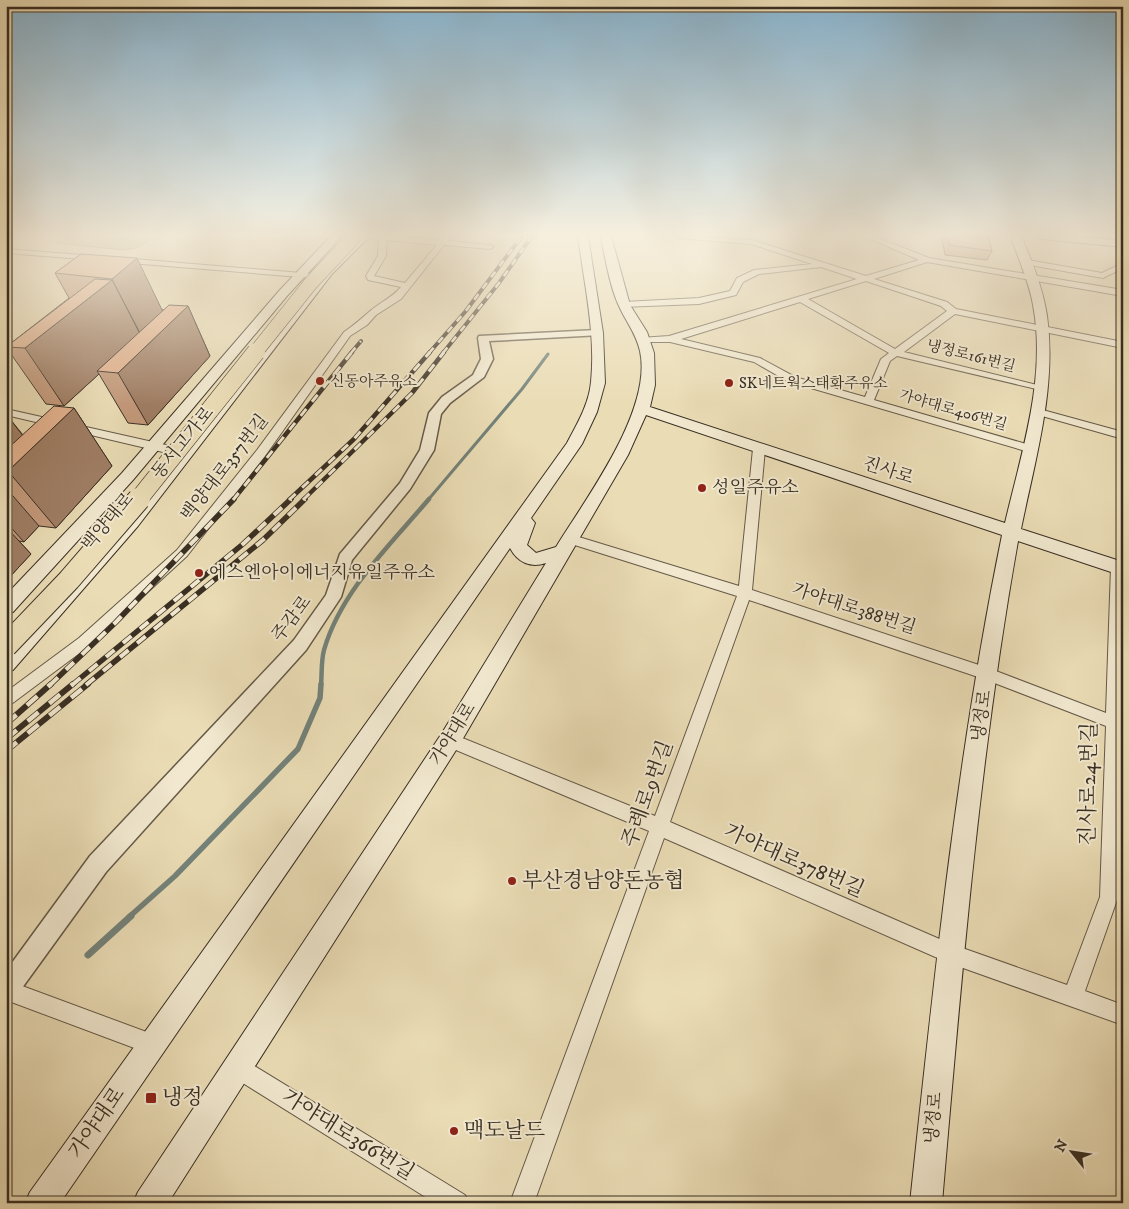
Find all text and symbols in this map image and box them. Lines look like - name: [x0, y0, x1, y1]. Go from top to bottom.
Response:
- street label: 냉정로161번길: [924, 336, 1018, 376]
- place label: 신동아주유소: [330, 372, 417, 391]
- place label: SK네트웍스태화주유소: [739, 374, 888, 393]
- marker: 신동아주유소: [314, 375, 326, 387]
- marker: SK네트웍스태화주유소: [723, 377, 735, 389]
- street label: 가야대로406번길: [897, 386, 1009, 434]
- street label: 동서고가로: [147, 402, 219, 484]
- street label: 백양대로357번길: [176, 410, 274, 526]
- street label: 진사로: [860, 452, 916, 490]
- place label: 성일주유소: [712, 477, 799, 499]
- marker: 성일주유소: [696, 482, 708, 494]
- street label: 백양대로: [77, 488, 139, 556]
- place label: 에스엔아이에너지유일주유소: [209, 562, 435, 584]
- marker: 에스엔아이에너지유일주유소: [193, 567, 205, 579]
- street label: 가야대로388번길: [789, 579, 919, 639]
- street label: 주감로: [268, 592, 316, 646]
- street label: 냉정로: [967, 689, 997, 743]
- street label: 가야대로: [425, 699, 481, 769]
- street label: 진사로24번길: [1075, 722, 1103, 846]
- street label: 주례로9번길: [617, 737, 679, 851]
- street label: 가야대로378번길: [720, 818, 868, 904]
- place label: 부산경남양돈농협: [522, 868, 684, 894]
- marker: 부산경남양돈농협: [506, 875, 518, 887]
- street label: 가야대로: [63, 1082, 131, 1164]
- street label: 가야대로366번길: [277, 1084, 419, 1186]
- place label: 냉정: [162, 1085, 203, 1111]
- marker: 냉정: [144, 1091, 158, 1105]
- street label: 냉정로: [921, 1091, 947, 1145]
- place label: 맥도날드: [464, 1118, 545, 1144]
- marker: 맥도날드: [448, 1125, 460, 1137]
- north arrow: [1046, 1126, 1096, 1176]
- text: N: [1051, 1136, 1073, 1155]

